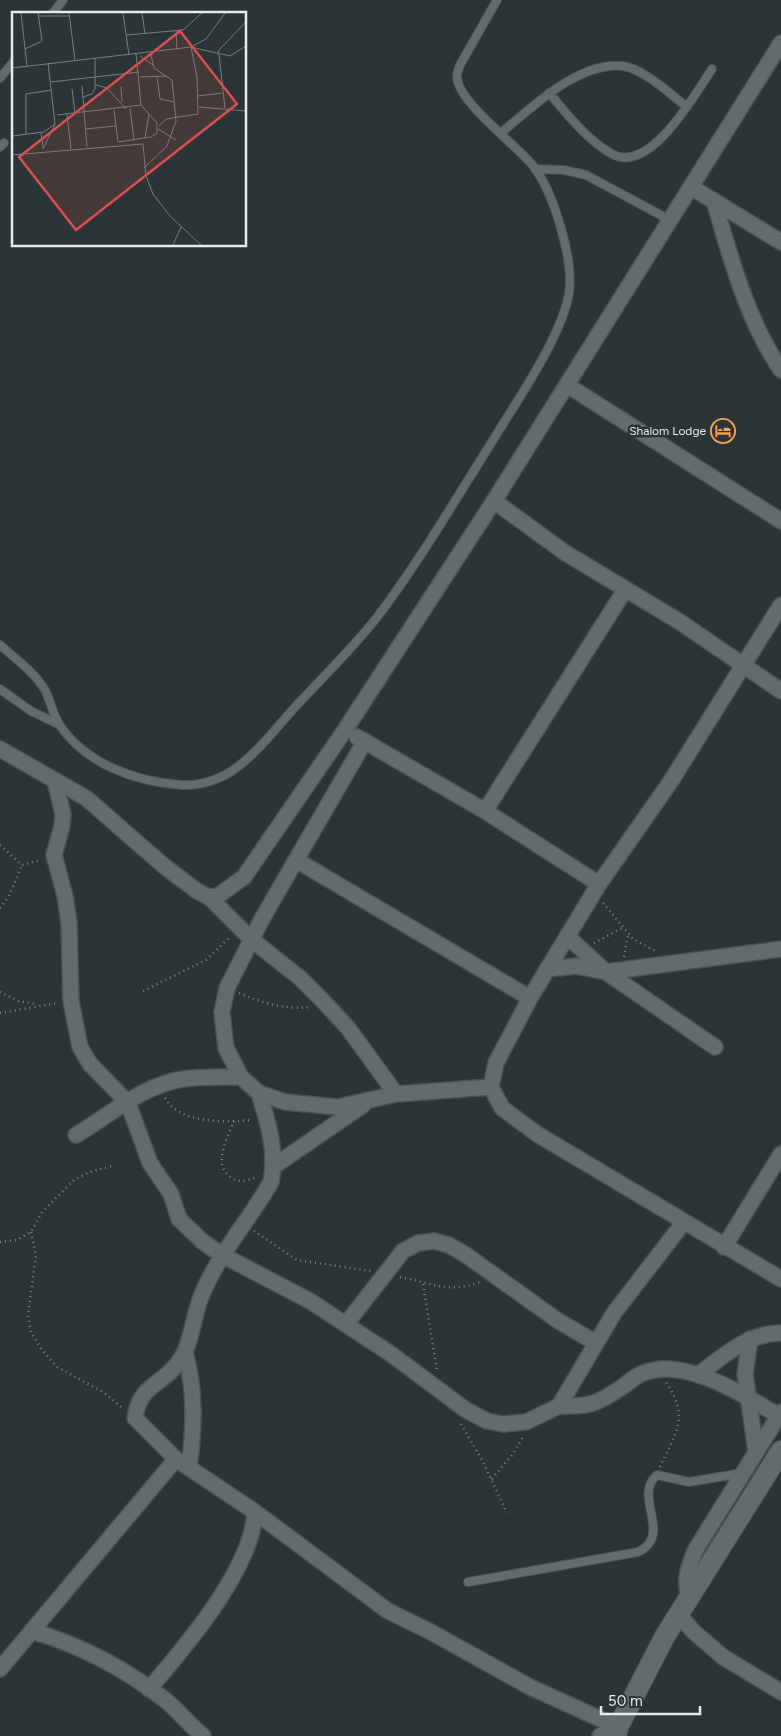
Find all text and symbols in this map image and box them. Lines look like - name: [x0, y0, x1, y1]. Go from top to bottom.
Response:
- inset map: [12, 12, 246, 246]
- hotel icon: Shalom Lodge: [710, 418, 736, 444]
- place label: Shalom Lodge: [629, 424, 706, 438]
- scale bar: [601, 1684, 700, 1716]
- text: 50 m: [608, 1692, 643, 1710]

